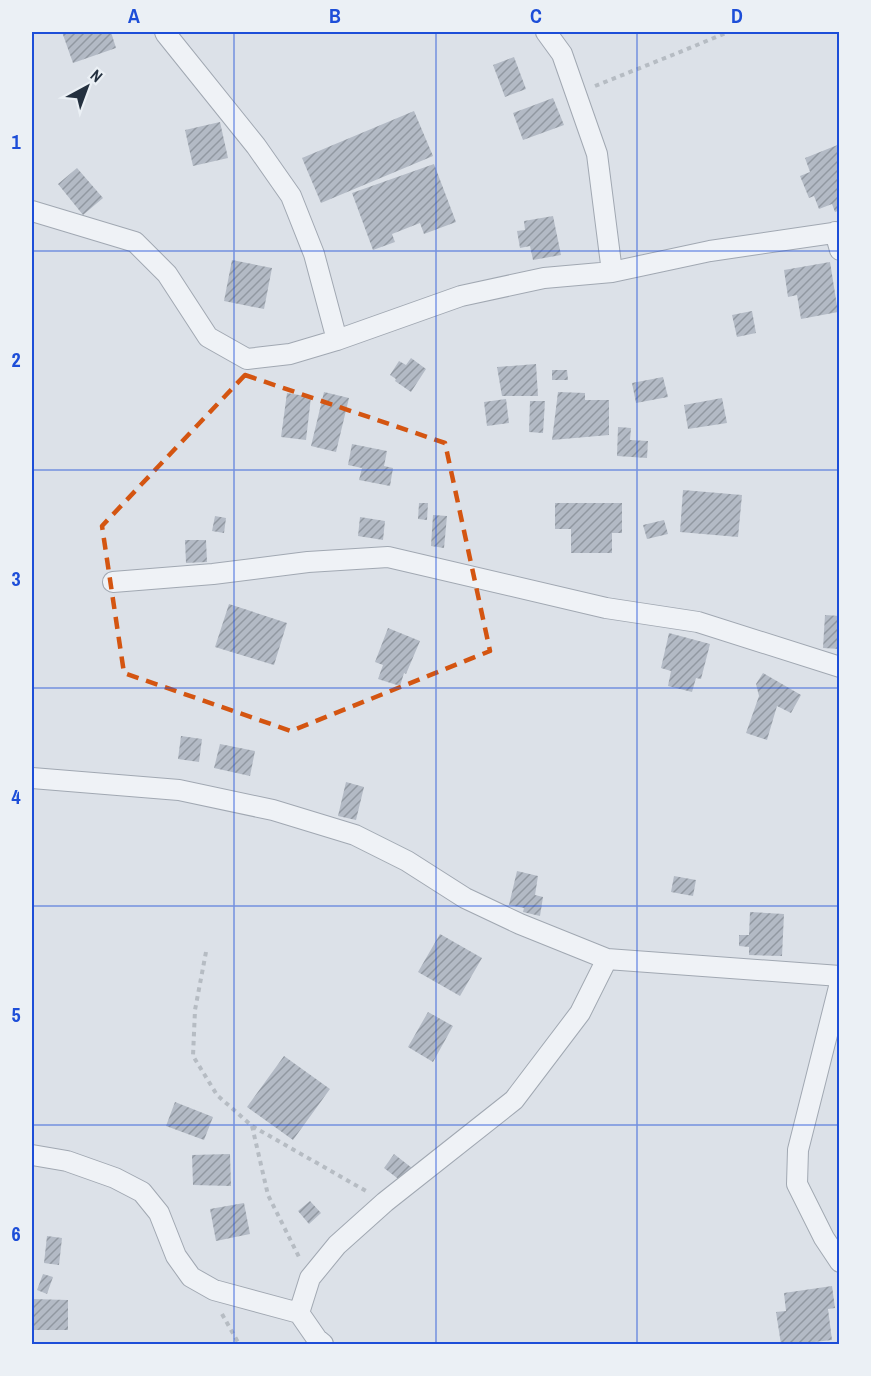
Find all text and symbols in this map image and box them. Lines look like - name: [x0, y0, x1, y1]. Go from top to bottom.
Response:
- text: A: [128, 2, 140, 29]
- text: B: [329, 2, 341, 29]
- text: C: [530, 2, 542, 29]
- text: D: [731, 2, 743, 29]
- north arrow: [57, 57, 117, 117]
- text: N: [86, 64, 108, 87]
- text: 1: [11, 128, 21, 155]
- text: 2: [11, 346, 21, 373]
- text: 3: [11, 565, 21, 592]
- text: 4: [11, 783, 21, 810]
- text: 5: [11, 1001, 21, 1028]
- text: 6: [11, 1220, 21, 1247]

